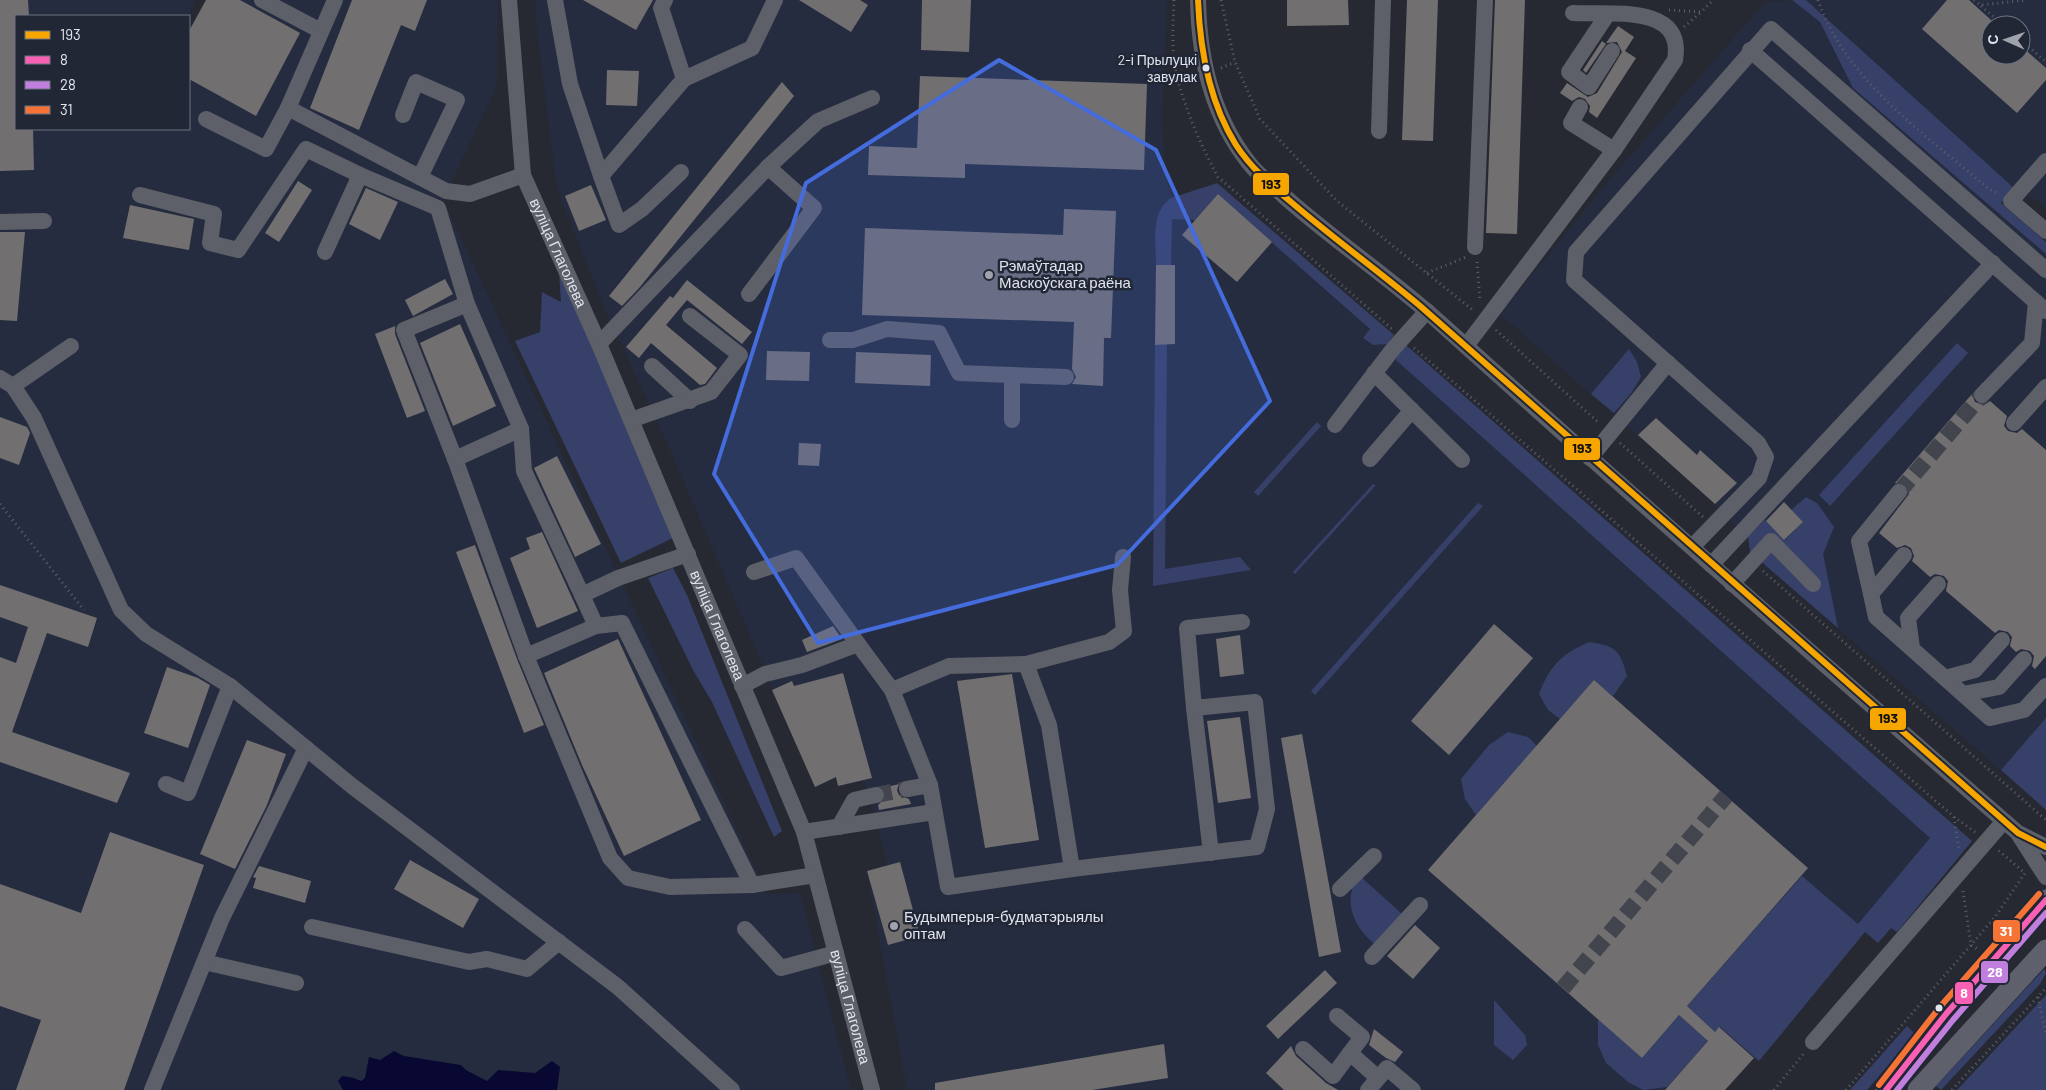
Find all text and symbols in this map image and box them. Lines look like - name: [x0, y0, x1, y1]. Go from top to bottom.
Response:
- legend: [15, 15, 190, 130]
- north arrow: [1981, 15, 2031, 65]
- text: 193: [60, 25, 81, 43]
- text: С: [1984, 34, 2001, 45]
- text: 8: [60, 50, 68, 68]
- place label: 2-і Прылуцкі завулак: [1118, 51, 1198, 85]
- marker: 2-і Прылуцкі завулак: [1201, 63, 1211, 73]
- text: 28: [60, 75, 76, 93]
- text: 31: [60, 100, 73, 118]
- line badge: 193: [1252, 172, 1290, 196]
- text: 193: [1261, 175, 1281, 192]
- street label: вуліца Глаголева: [527, 195, 592, 310]
- place label: Рэмаўтадар Маскоўскага раёна: [999, 256, 1132, 291]
- marker: Рэмаўтадар Маскоўскага раёна: [983, 269, 995, 281]
- line badge: 193: [1563, 437, 1601, 461]
- text: 193: [1572, 439, 1592, 456]
- street label: вуліца Глаголева: [687, 567, 749, 683]
- line badge: 193: [1869, 707, 1907, 731]
- text: 193: [1878, 709, 1898, 726]
- place label: Будымперыя-будматэрыялы оптам: [904, 907, 1104, 942]
- line badge: 31: [1992, 919, 2021, 943]
- marker: Будымперыя-будматэрыялы оптам: [888, 920, 900, 932]
- text: 31: [2000, 922, 2012, 939]
- street label: вуліца Глаголева: [827, 947, 875, 1066]
- line badge: 28: [1980, 960, 2009, 984]
- text: 28: [1987, 963, 2003, 980]
- line badge: 8: [1954, 981, 1974, 1005]
- text: 8: [1960, 984, 1968, 1001]
- unlabelled marker: [1934, 1003, 1944, 1013]

